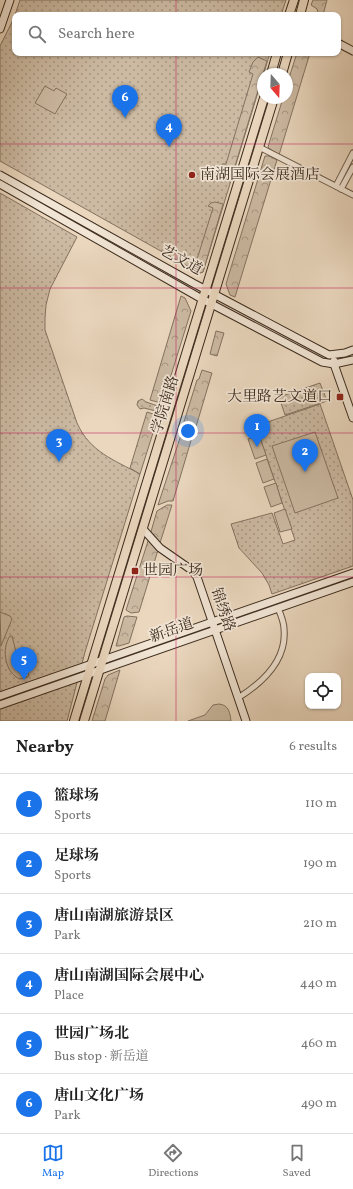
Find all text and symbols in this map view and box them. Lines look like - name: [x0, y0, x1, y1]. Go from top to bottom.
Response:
- search box: [12, 12, 341, 56]
- icon: search: [26, 23, 48, 45]
- text: Search here: [58, 24, 135, 45]
- north arrow: [257, 68, 293, 104]
- pin: 6: [112, 85, 138, 118]
- pin: 4: [156, 114, 182, 147]
- place label: 南湖国际会展酒店: [200, 165, 320, 186]
- marker: 南湖国际会展酒店: [187, 170, 197, 180]
- street label: 艺文道: [156, 241, 206, 281]
- street label: 学院南路: [147, 373, 185, 437]
- place label: 大里路艺文道口: [227, 387, 332, 408]
- marker: 大里路艺文道口: [335, 392, 345, 402]
- pin: 1: [244, 414, 270, 447]
- your location: [178, 421, 198, 441]
- pin: 3: [46, 429, 72, 462]
- pin: 2: [292, 439, 318, 472]
- place label: 世园广场: [143, 561, 203, 582]
- marker: 世园广场: [130, 566, 140, 576]
- street label: 锦绣路: [205, 585, 239, 635]
- street label: 新岳道: [147, 614, 197, 648]
- pin: 5: [11, 647, 37, 680]
- map controls: [305, 673, 341, 709]
- button: locate: [305, 673, 341, 709]
- text: Nearby: [16, 736, 74, 759]
- text: 6 results: [289, 738, 337, 756]
- text: 篮球场: [54, 786, 99, 807]
- text: 1: [26, 795, 32, 813]
- text: 110 m: [305, 795, 337, 813]
- text: Sports: [54, 807, 91, 825]
- text: 足球场: [54, 846, 99, 867]
- text: 2: [26, 855, 32, 873]
- text: 190 m: [303, 855, 337, 873]
- text: Sports: [54, 867, 91, 885]
- text: 唐山南湖旅游景区: [54, 906, 174, 927]
- text: 3: [26, 915, 32, 933]
- text: 210 m: [303, 915, 337, 933]
- text: Park: [54, 927, 81, 945]
- text: 唐山南湖国际会展中心: [54, 966, 204, 987]
- text: 4: [25, 975, 33, 993]
- text: 440 m: [300, 975, 337, 993]
- text: Place: [54, 987, 84, 1005]
- text: 世园广场北: [54, 1024, 129, 1045]
- text: 5: [26, 1035, 32, 1053]
- text: 460 m: [301, 1035, 337, 1053]
- text: Bus stop · 新岳道: [54, 1048, 149, 1066]
- text: 唐山文化广场: [54, 1086, 144, 1107]
- text: 6: [25, 1095, 33, 1113]
- text: 490 m: [301, 1095, 337, 1113]
- text: Park: [54, 1107, 81, 1125]
- tab: Map: [42, 1142, 64, 1181]
- tab: Directions: [148, 1142, 199, 1181]
- tab: Saved: [283, 1142, 311, 1181]

